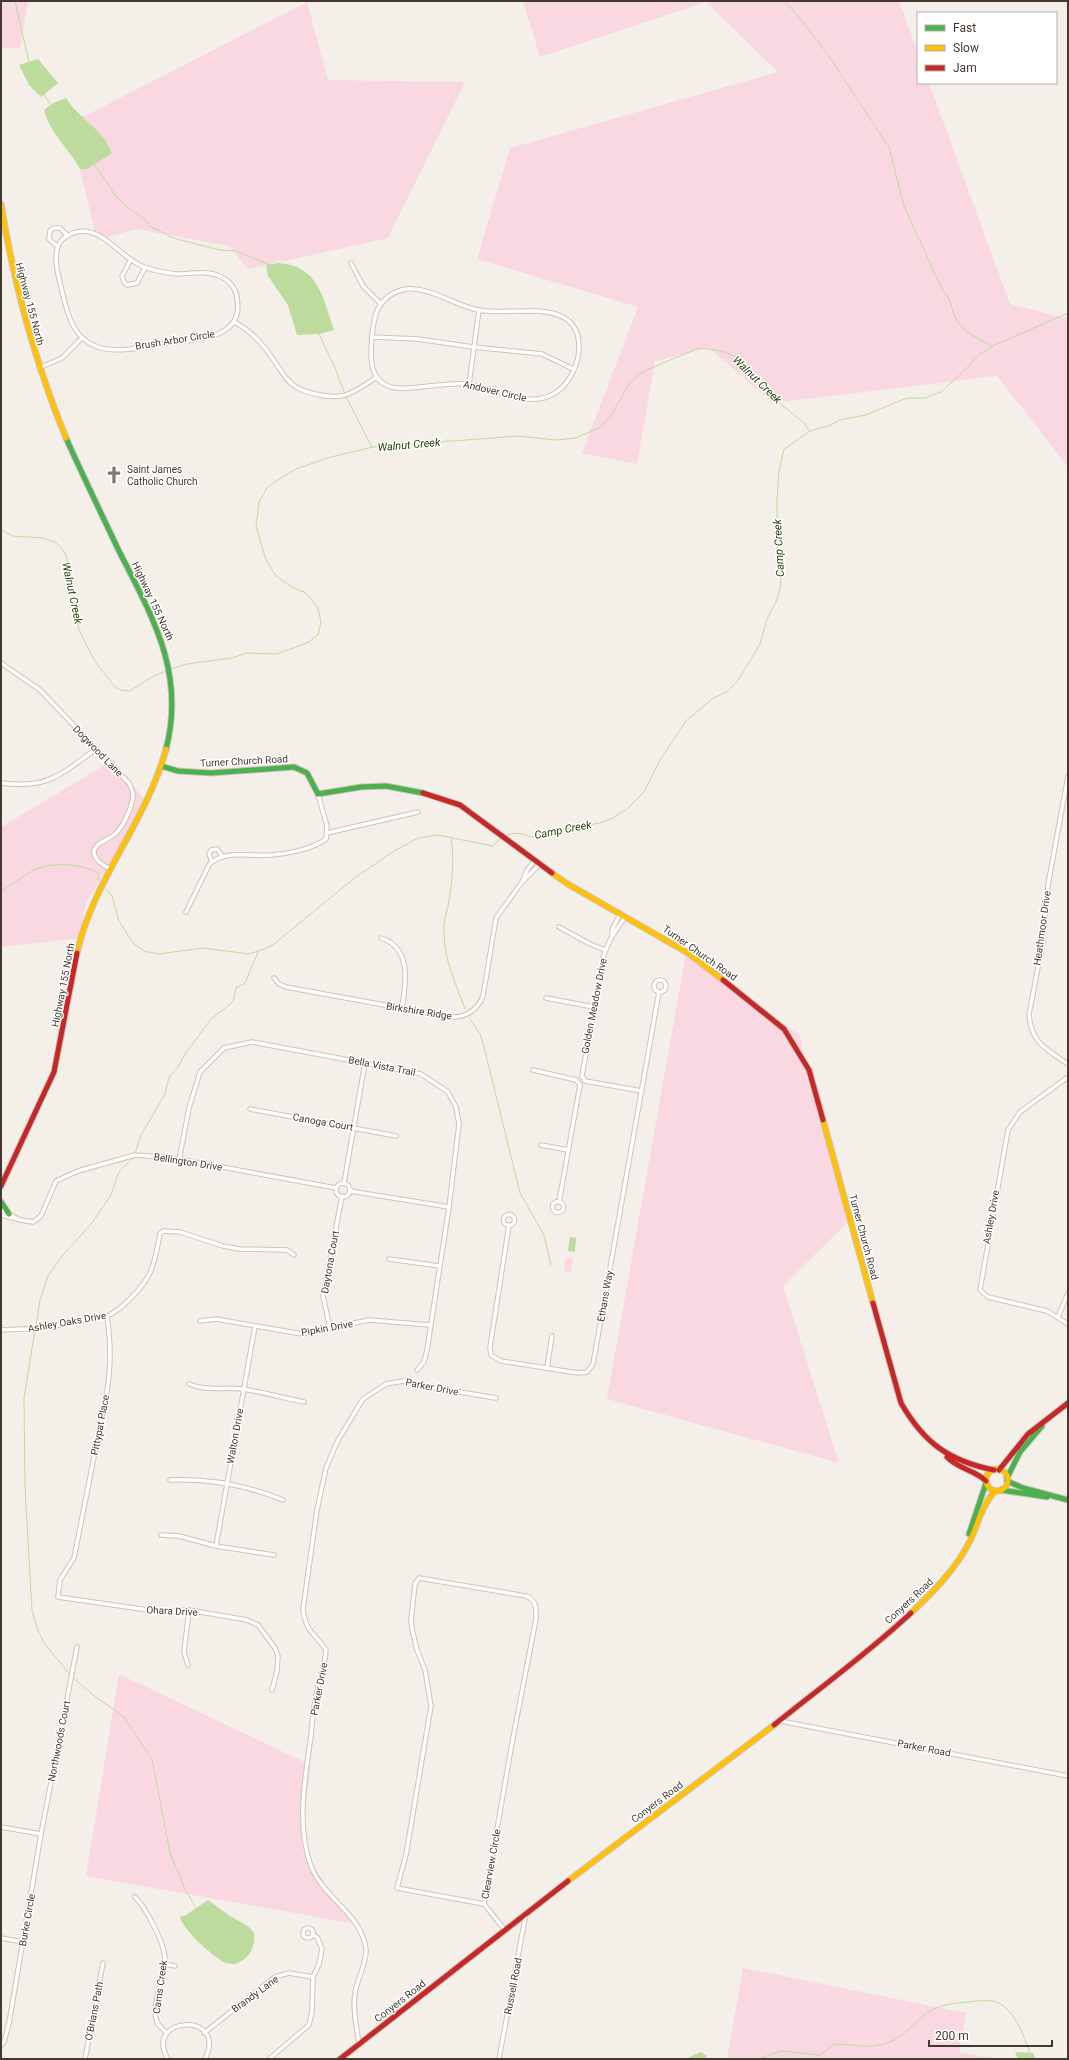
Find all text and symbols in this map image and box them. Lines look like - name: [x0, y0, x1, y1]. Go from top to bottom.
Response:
- legend: [917, 12, 1057, 84]
- text: Fast: [953, 21, 976, 35]
- text: Slow: [953, 41, 979, 55]
- text: Jam: [953, 61, 977, 75]
- street label: Highway 155 North: [14, 261, 46, 347]
- street label: Brush Arbor Circle: [134, 328, 216, 352]
- water label: Walnut Creek: [730, 353, 785, 407]
- street label: Andover Circle: [462, 378, 528, 404]
- water label: Walnut Creek: [377, 436, 441, 454]
- place label: Saint James Catholic Church: [127, 464, 198, 487]
- church icon: Saint James Catholic Church: [104, 465, 124, 485]
- water label: Camp Creek: [771, 518, 787, 577]
- street label: Highway 155 North: [130, 560, 176, 642]
- water label: Walnut Creek: [59, 561, 85, 626]
- street label: Dogwood Lane: [71, 723, 125, 779]
- street label: Turner Church Road: [200, 753, 288, 769]
- water label: Camp Creek: [533, 818, 593, 842]
- street label: Heathmoor Drive: [1031, 890, 1053, 966]
- street label: Turner Church Road: [661, 923, 739, 983]
- street label: Highway 155 North: [49, 942, 77, 1028]
- street label: Golden Meadow Drive: [579, 957, 609, 1055]
- street label: Birkshire Ridge: [385, 1000, 453, 1022]
- street label: Bella Vista Trail: [347, 1054, 417, 1078]
- street label: Canoga Court: [292, 1111, 354, 1133]
- street label: Bellington Drive: [153, 1151, 223, 1173]
- street label: Ashley Drive: [981, 1189, 1001, 1245]
- street label: Turner Church Road: [847, 1193, 881, 1281]
- street label: Daytona Court: [319, 1230, 341, 1294]
- street label: Ethans Way: [595, 1269, 615, 1322]
- street label: Ashley Oaks Drive: [27, 1310, 107, 1334]
- street label: Pipkin Drive: [300, 1318, 354, 1338]
- street label: Parker Drive: [405, 1376, 459, 1398]
- street label: Pittypat Place: [89, 1394, 111, 1456]
- street label: Walton Drive: [225, 1408, 245, 1464]
- street label: Conyers Road: [883, 1576, 935, 1626]
- street label: Ohara Drive: [146, 1604, 198, 1618]
- street label: Parker Drive: [308, 1662, 330, 1716]
- street label: Northwoods Court: [46, 1700, 72, 1782]
- street label: Parker Road: [896, 1737, 952, 1759]
- street label: Conyers Road: [629, 1779, 685, 1825]
- street label: Clearview Circle: [479, 1828, 503, 1900]
- street label: Burke Circle: [17, 1893, 37, 1947]
- street label: Russell Road: [502, 1957, 524, 2015]
- street label: Cams Creek: [151, 1959, 169, 2014]
- street label: Brandy Lane: [230, 1973, 280, 2015]
- street label: Conyers Road: [372, 1978, 428, 2024]
- street label: O'Brians Path: [83, 1981, 105, 2041]
- scale bar: [929, 2022, 1052, 2048]
- text: 200 m: [935, 2029, 969, 2043]

